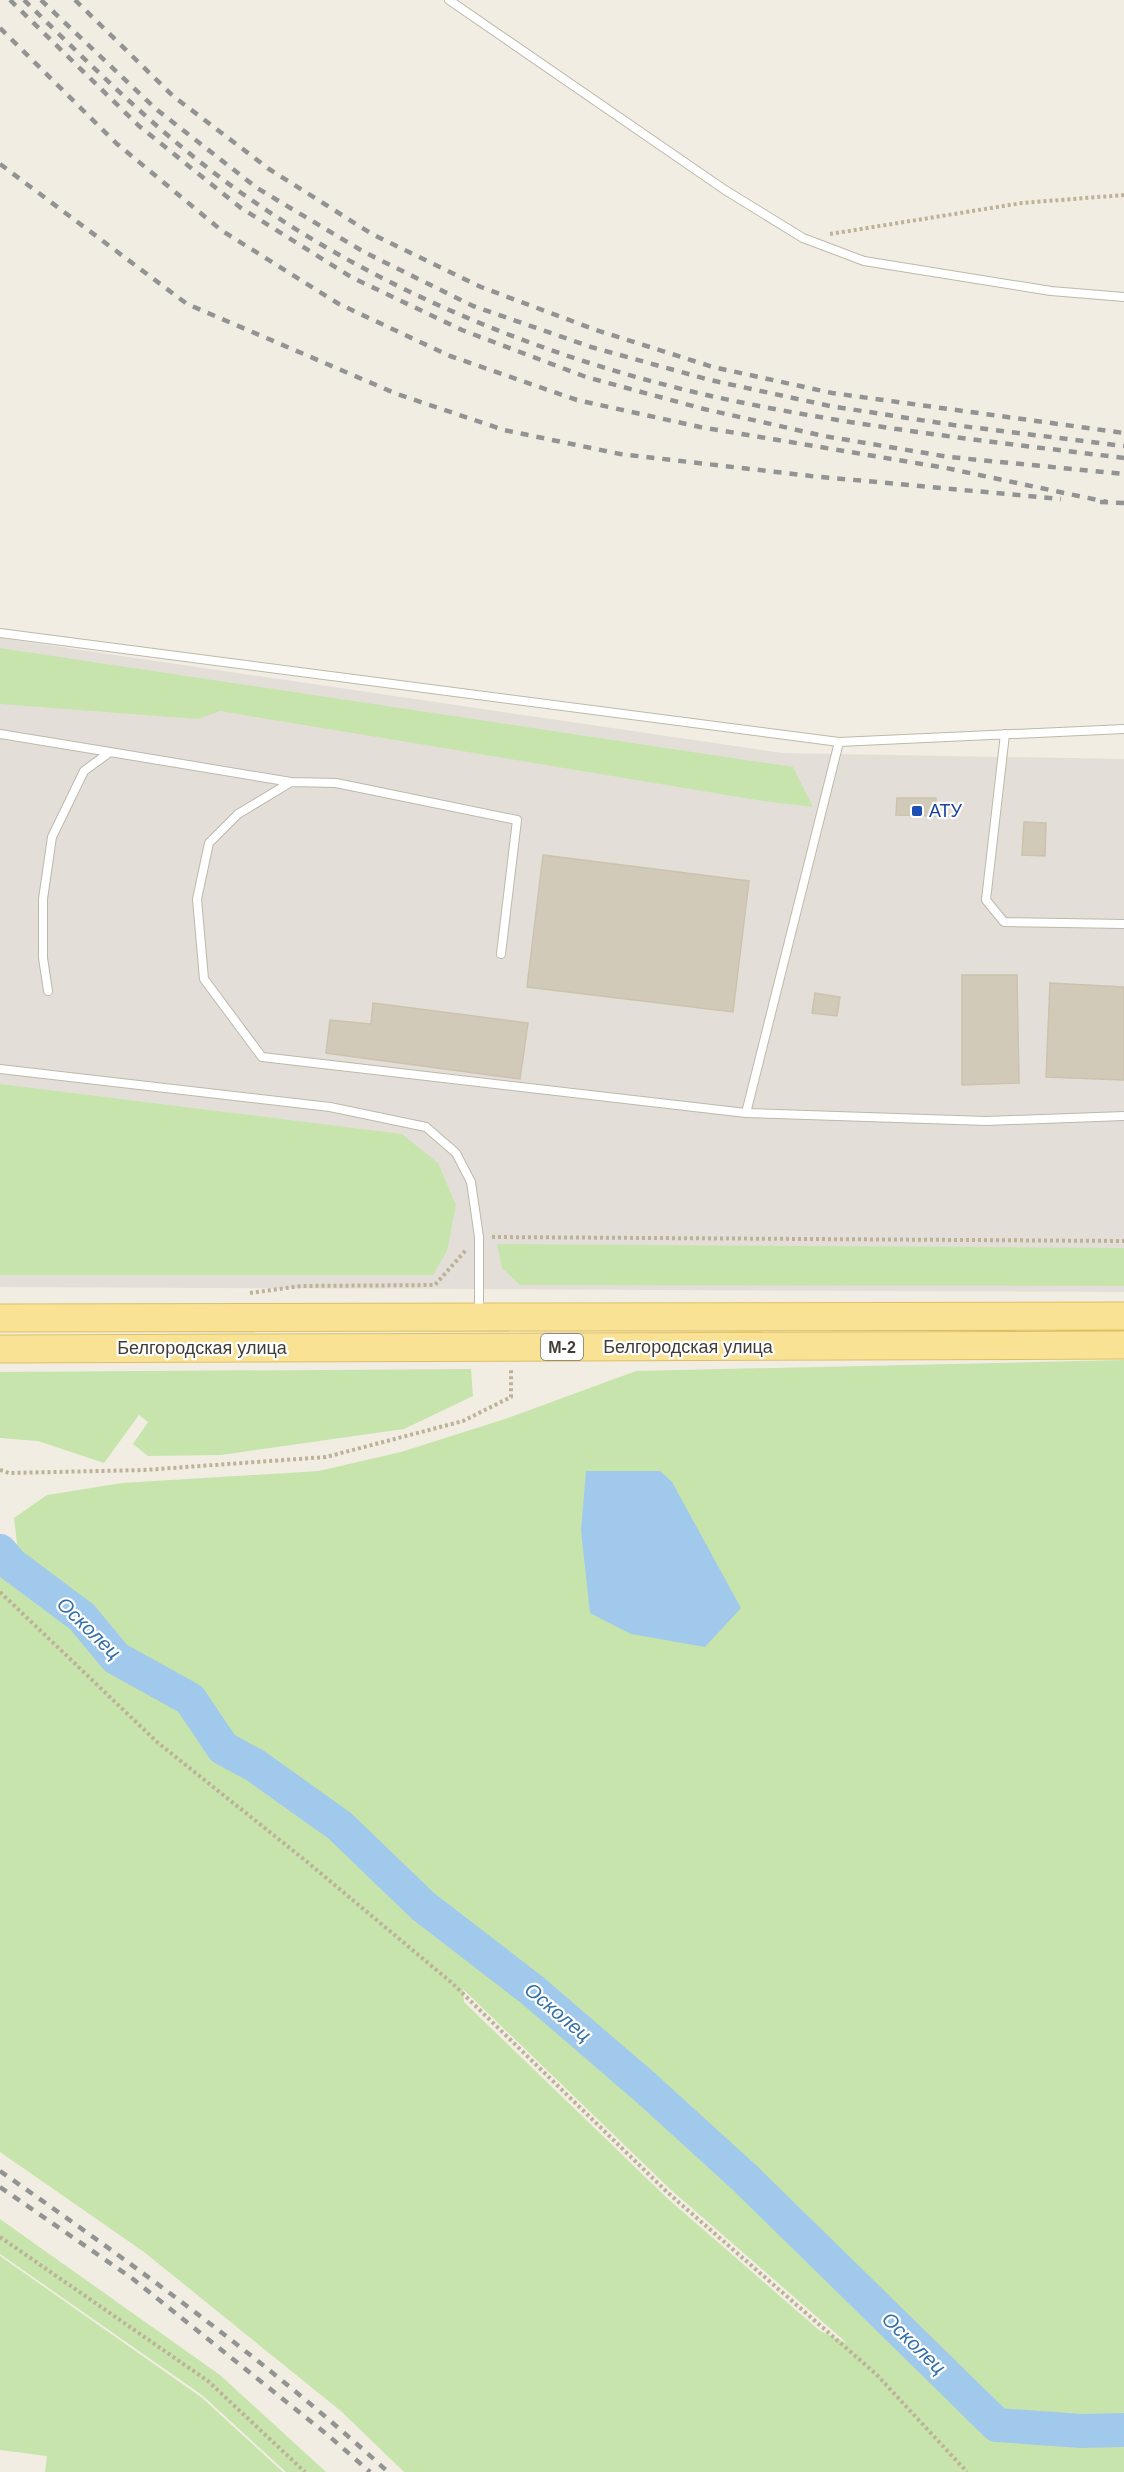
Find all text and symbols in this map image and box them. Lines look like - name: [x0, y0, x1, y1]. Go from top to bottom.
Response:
- place label: АТУ: [929, 801, 963, 821]
- marker: АТУ: [910, 804, 924, 818]
- road number: М-2: [541, 1334, 583, 1360]
- street label: Белгородская улица: [603, 1337, 774, 1357]
- street label: Белгородская улица: [117, 1338, 288, 1358]
- water label: Осколец: [53, 1592, 125, 1664]
- water label: Осколец: [520, 1978, 596, 2046]
- water label: Осколец: [878, 2307, 950, 2379]

